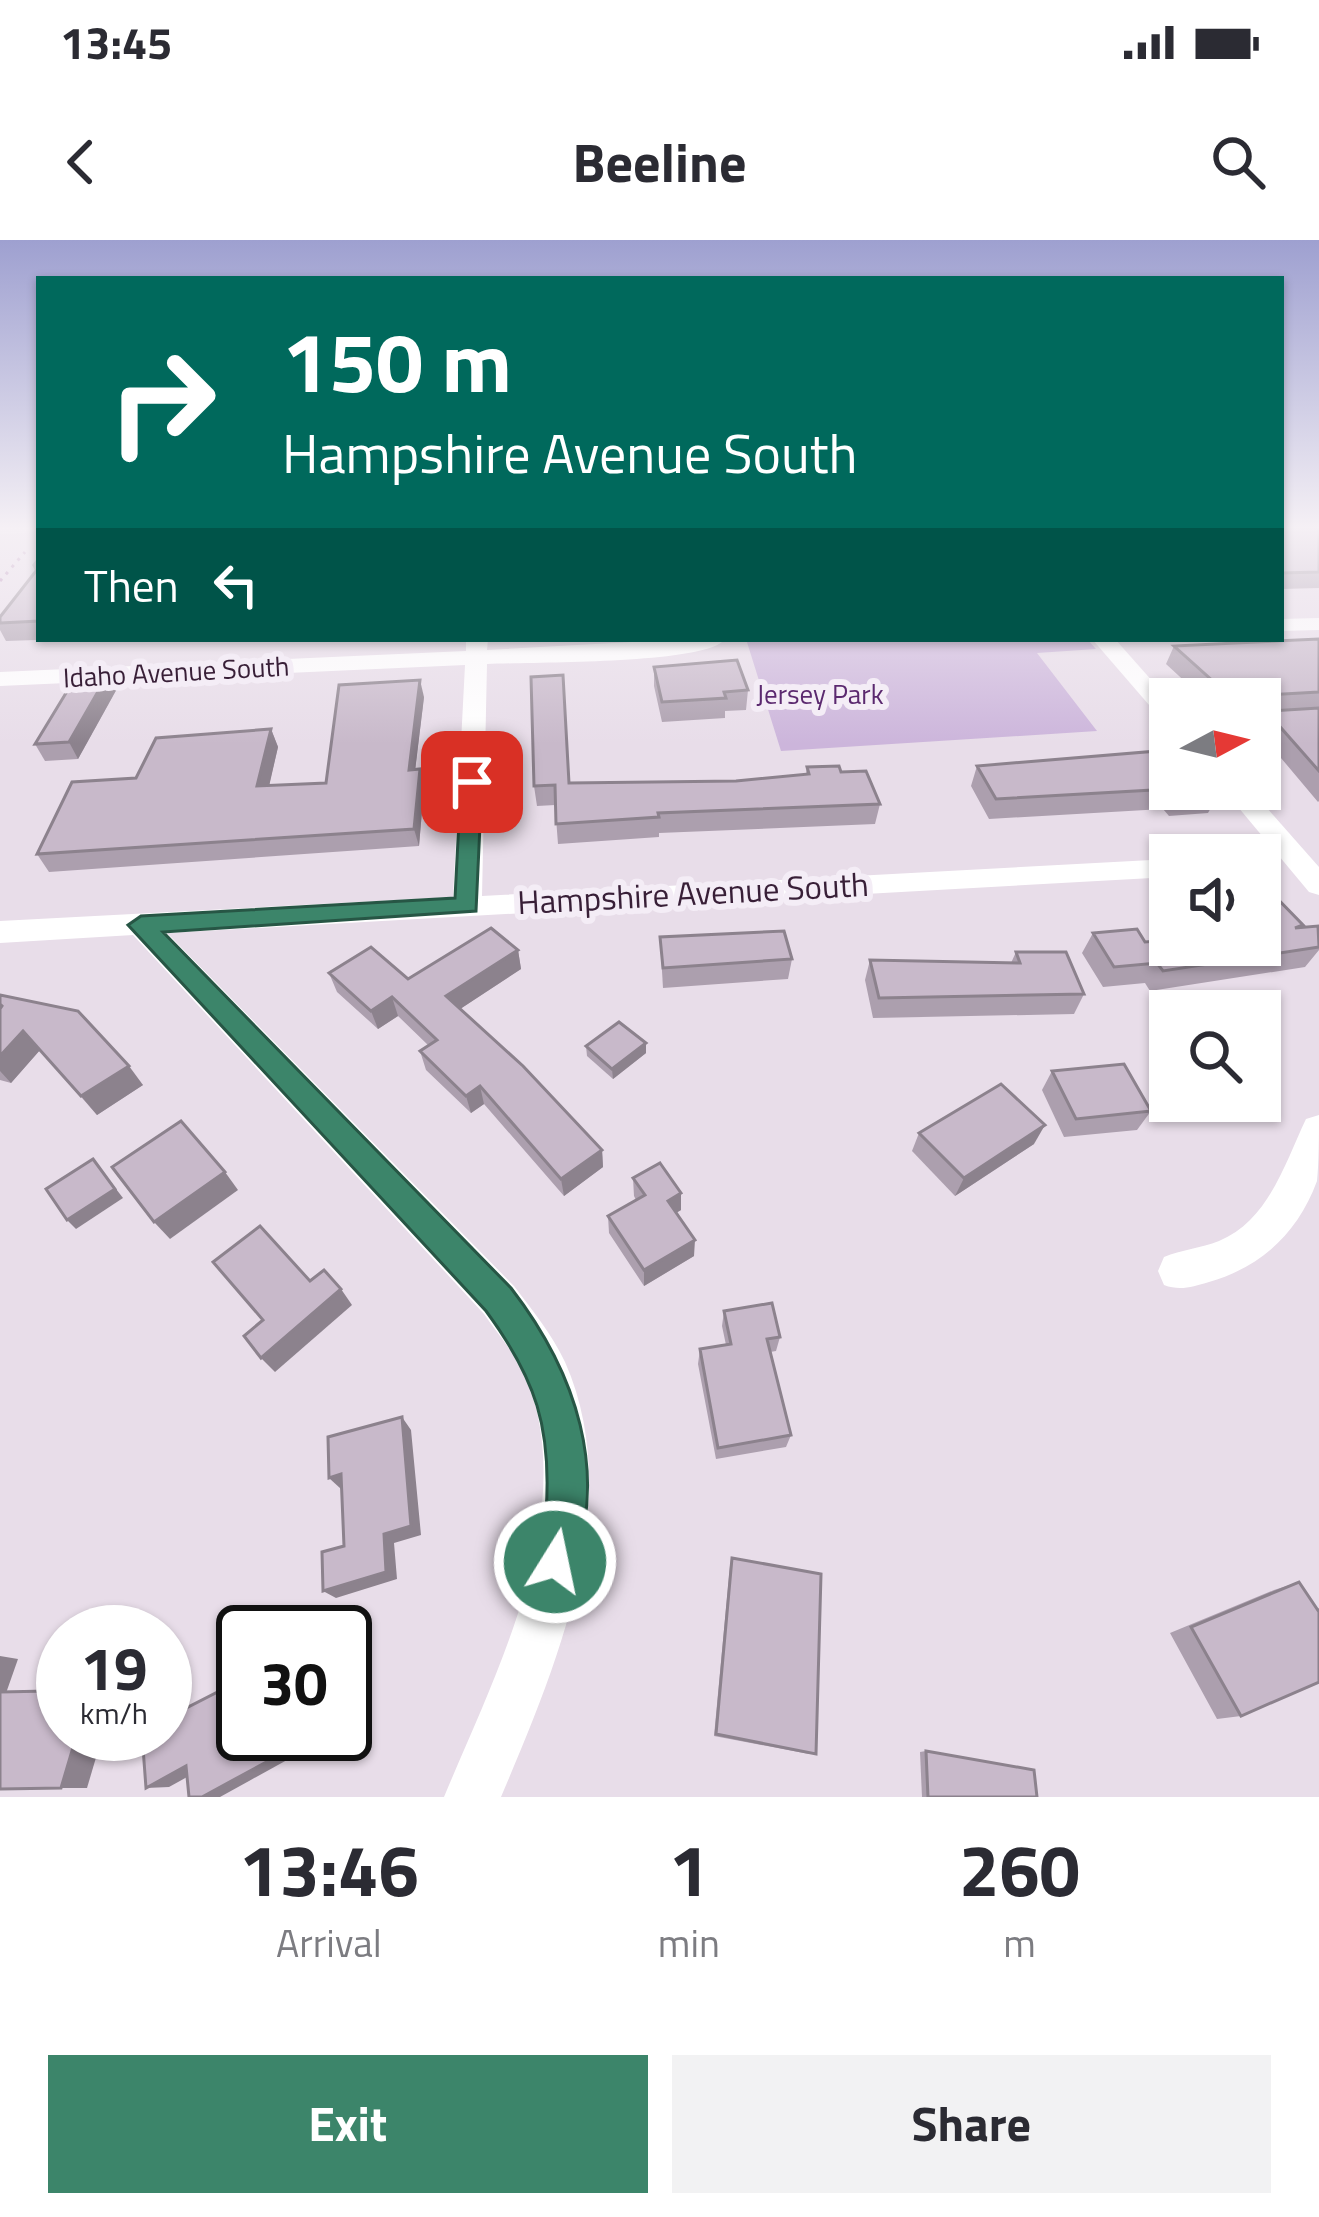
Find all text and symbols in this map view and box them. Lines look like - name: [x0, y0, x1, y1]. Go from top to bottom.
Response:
- text: 13:45: [60, 8, 172, 76]
- text: Beeline: [573, 121, 746, 203]
- icon: back: [48, 129, 114, 195]
- icon: search: [1205, 129, 1271, 195]
- text: 150 m: [282, 297, 512, 425]
- icon: right: [84, 324, 240, 480]
- text: Hampshire Avenue South: [282, 412, 858, 494]
- text: Then: [84, 551, 179, 619]
- icon: left: [203, 552, 269, 618]
- street label: Idaho Avenue South: [62, 645, 290, 697]
- park label: Jersey Park: [756, 673, 884, 714]
- north arrow: [1149, 678, 1281, 810]
- map controls: [1149, 678, 1281, 1122]
- pin: [421, 731, 523, 833]
- icon: arrive: [439, 749, 505, 815]
- button: sound: [1149, 834, 1281, 966]
- street label: Hampshire Avenue South: [516, 859, 870, 927]
- button: search: [1149, 990, 1281, 1122]
- position arrow: [492, 1499, 618, 1625]
- speed limit sign: 30: [216, 1605, 372, 1761]
- text: 19: [80, 1622, 148, 1713]
- text: km/h: [80, 1690, 148, 1736]
- text: 13:46: [239, 1814, 419, 1924]
- text: 1: [669, 1814, 709, 1924]
- text: 260: [959, 1814, 1080, 1924]
- text: Arrival: [276, 1913, 382, 1972]
- text: min: [658, 1913, 720, 1972]
- text: m: [1003, 1913, 1036, 1972]
- button: Exit: [48, 2055, 648, 2193]
- button: Share: [672, 2055, 1271, 2193]

